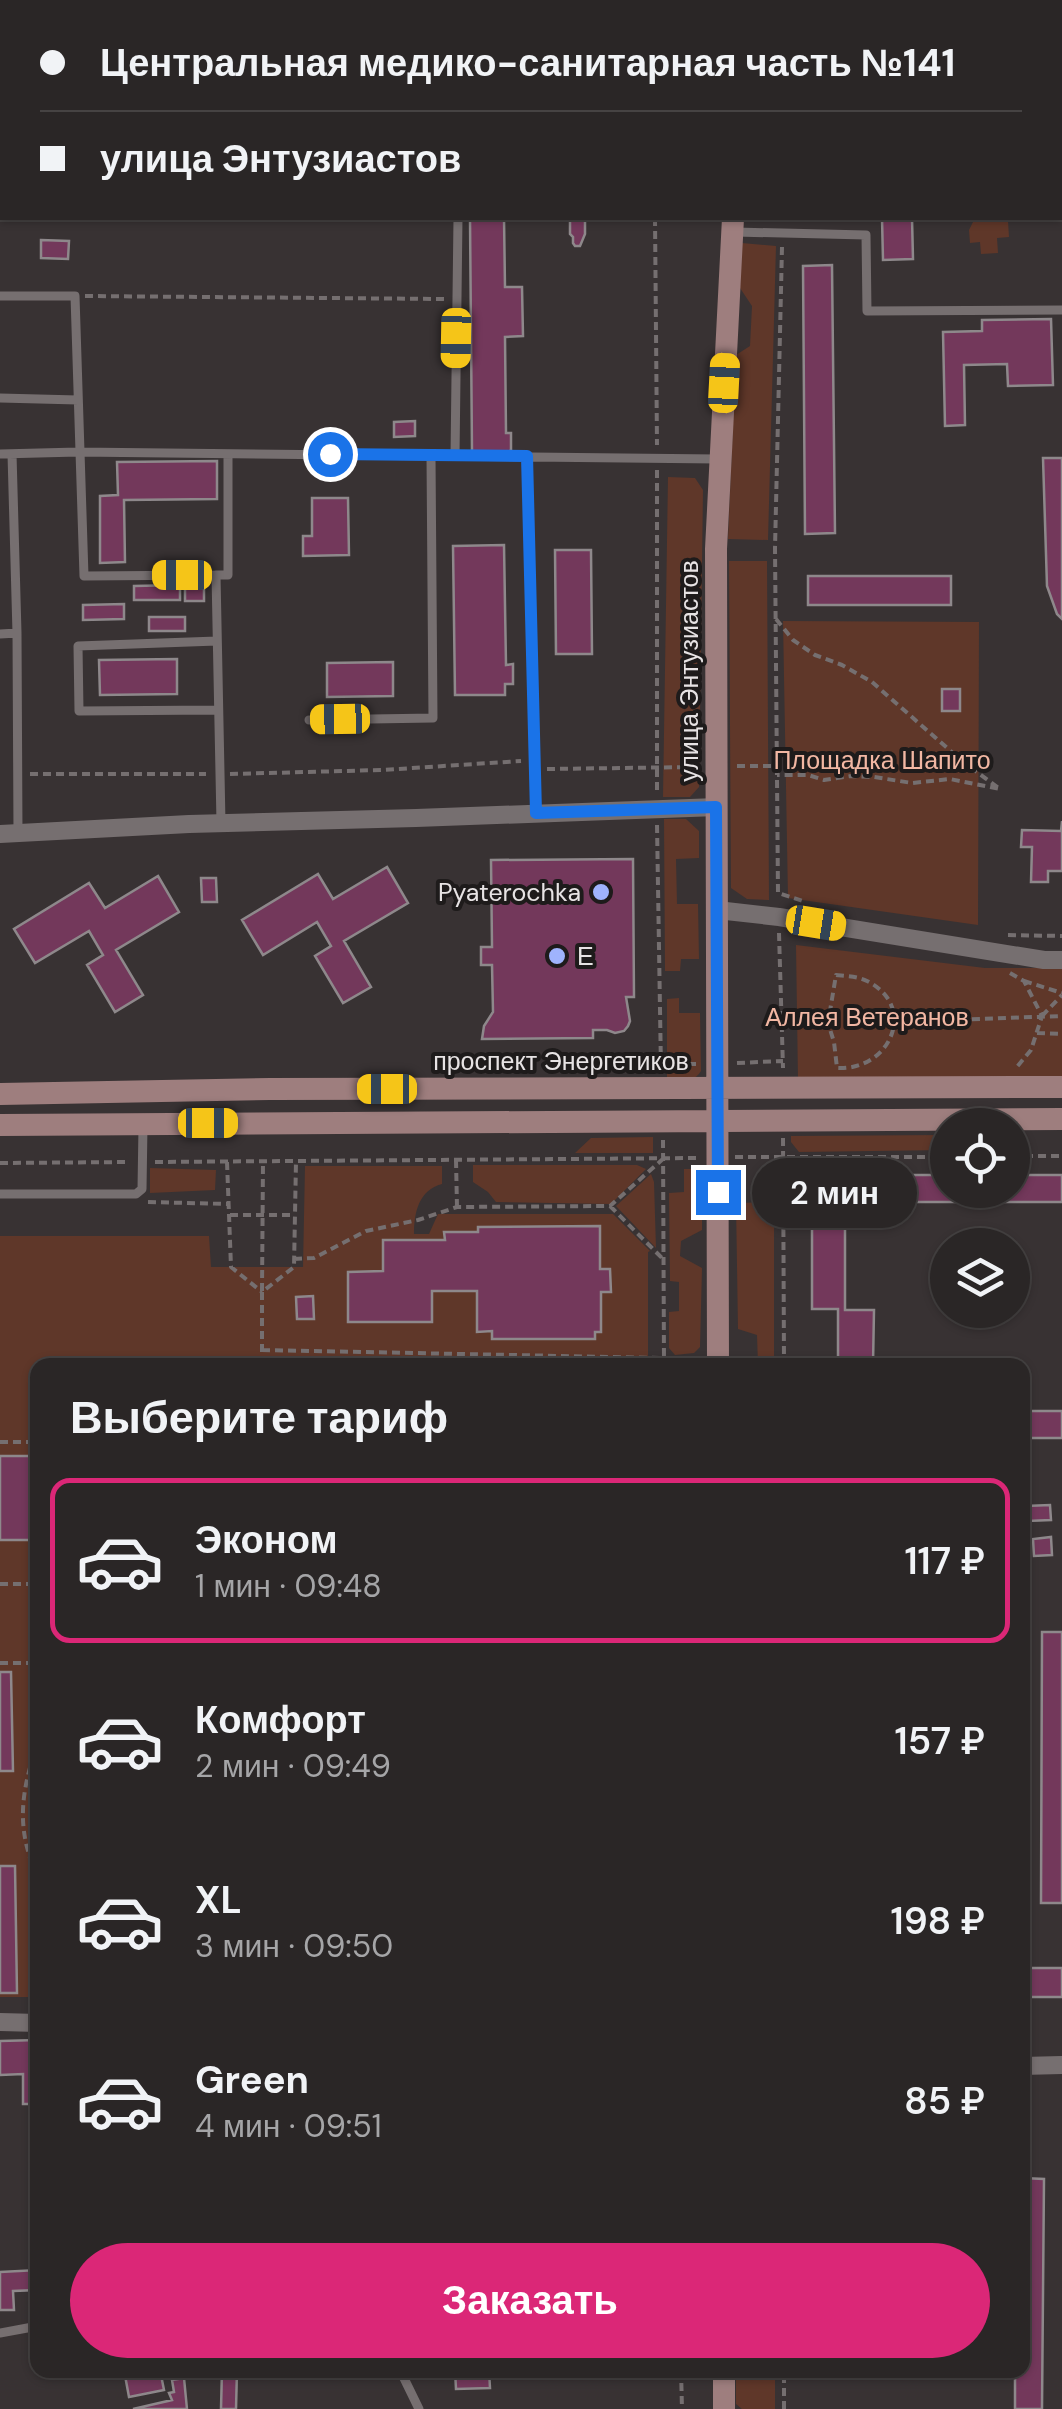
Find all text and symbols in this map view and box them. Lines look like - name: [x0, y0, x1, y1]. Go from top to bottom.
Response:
- text: Центральная медико-санитарная часть №141: [100, 38, 955, 88]
- text: улица Энтузиастов: [100, 134, 461, 184]
- car: [440, 308, 472, 368]
- car: [707, 352, 741, 414]
- route start: [308, 432, 353, 477]
- car: [152, 560, 212, 590]
- street label: улица Энтузиастов: [673, 560, 706, 782]
- car: [310, 703, 370, 735]
- park label: Площадка Шапито: [773, 744, 991, 777]
- place label: Pyaterochka: [438, 876, 581, 909]
- marker: Pyaterochka: [590, 881, 612, 903]
- car: [784, 903, 848, 943]
- place label: Е: [577, 940, 594, 973]
- marker: Е: [546, 945, 568, 967]
- park label: Аллея Ветеранов: [765, 1001, 969, 1034]
- street label: проспект Энергетиков: [433, 1045, 689, 1078]
- car: [357, 1074, 417, 1104]
- car: [178, 1108, 238, 1138]
- map controls: [930, 1108, 1030, 1328]
- button: locate: [930, 1108, 1030, 1208]
- callout: 2 мин: [753, 1157, 918, 1227]
- route end: [696, 1170, 741, 1215]
- text: 2 мин: [790, 1172, 879, 1214]
- button: layers: [930, 1228, 1030, 1328]
- text: Выберите тариф: [70, 1388, 448, 1447]
- text: Эконом: [195, 1515, 338, 1565]
- icon: car: [75, 1516, 165, 1606]
- text: 117 ₽: [904, 1536, 985, 1586]
- text: 1 мин · 09:48: [195, 1565, 382, 1607]
- text: Комфорт: [195, 1695, 366, 1745]
- icon: car: [75, 1696, 165, 1786]
- text: 157 ₽: [895, 1716, 985, 1766]
- text: 2 мин · 09:49: [195, 1745, 391, 1787]
- text: XL: [195, 1875, 242, 1925]
- icon: car: [75, 1876, 165, 1966]
- text: 198 ₽: [891, 1896, 985, 1946]
- text: 3 мин · 09:50: [195, 1925, 393, 1967]
- text: Green: [195, 2055, 309, 2105]
- icon: car: [75, 2056, 165, 2146]
- text: 85 ₽: [904, 2076, 985, 2126]
- text: 4 мин · 09:51: [195, 2105, 382, 2147]
- button: Заказать: [70, 2243, 990, 2358]

